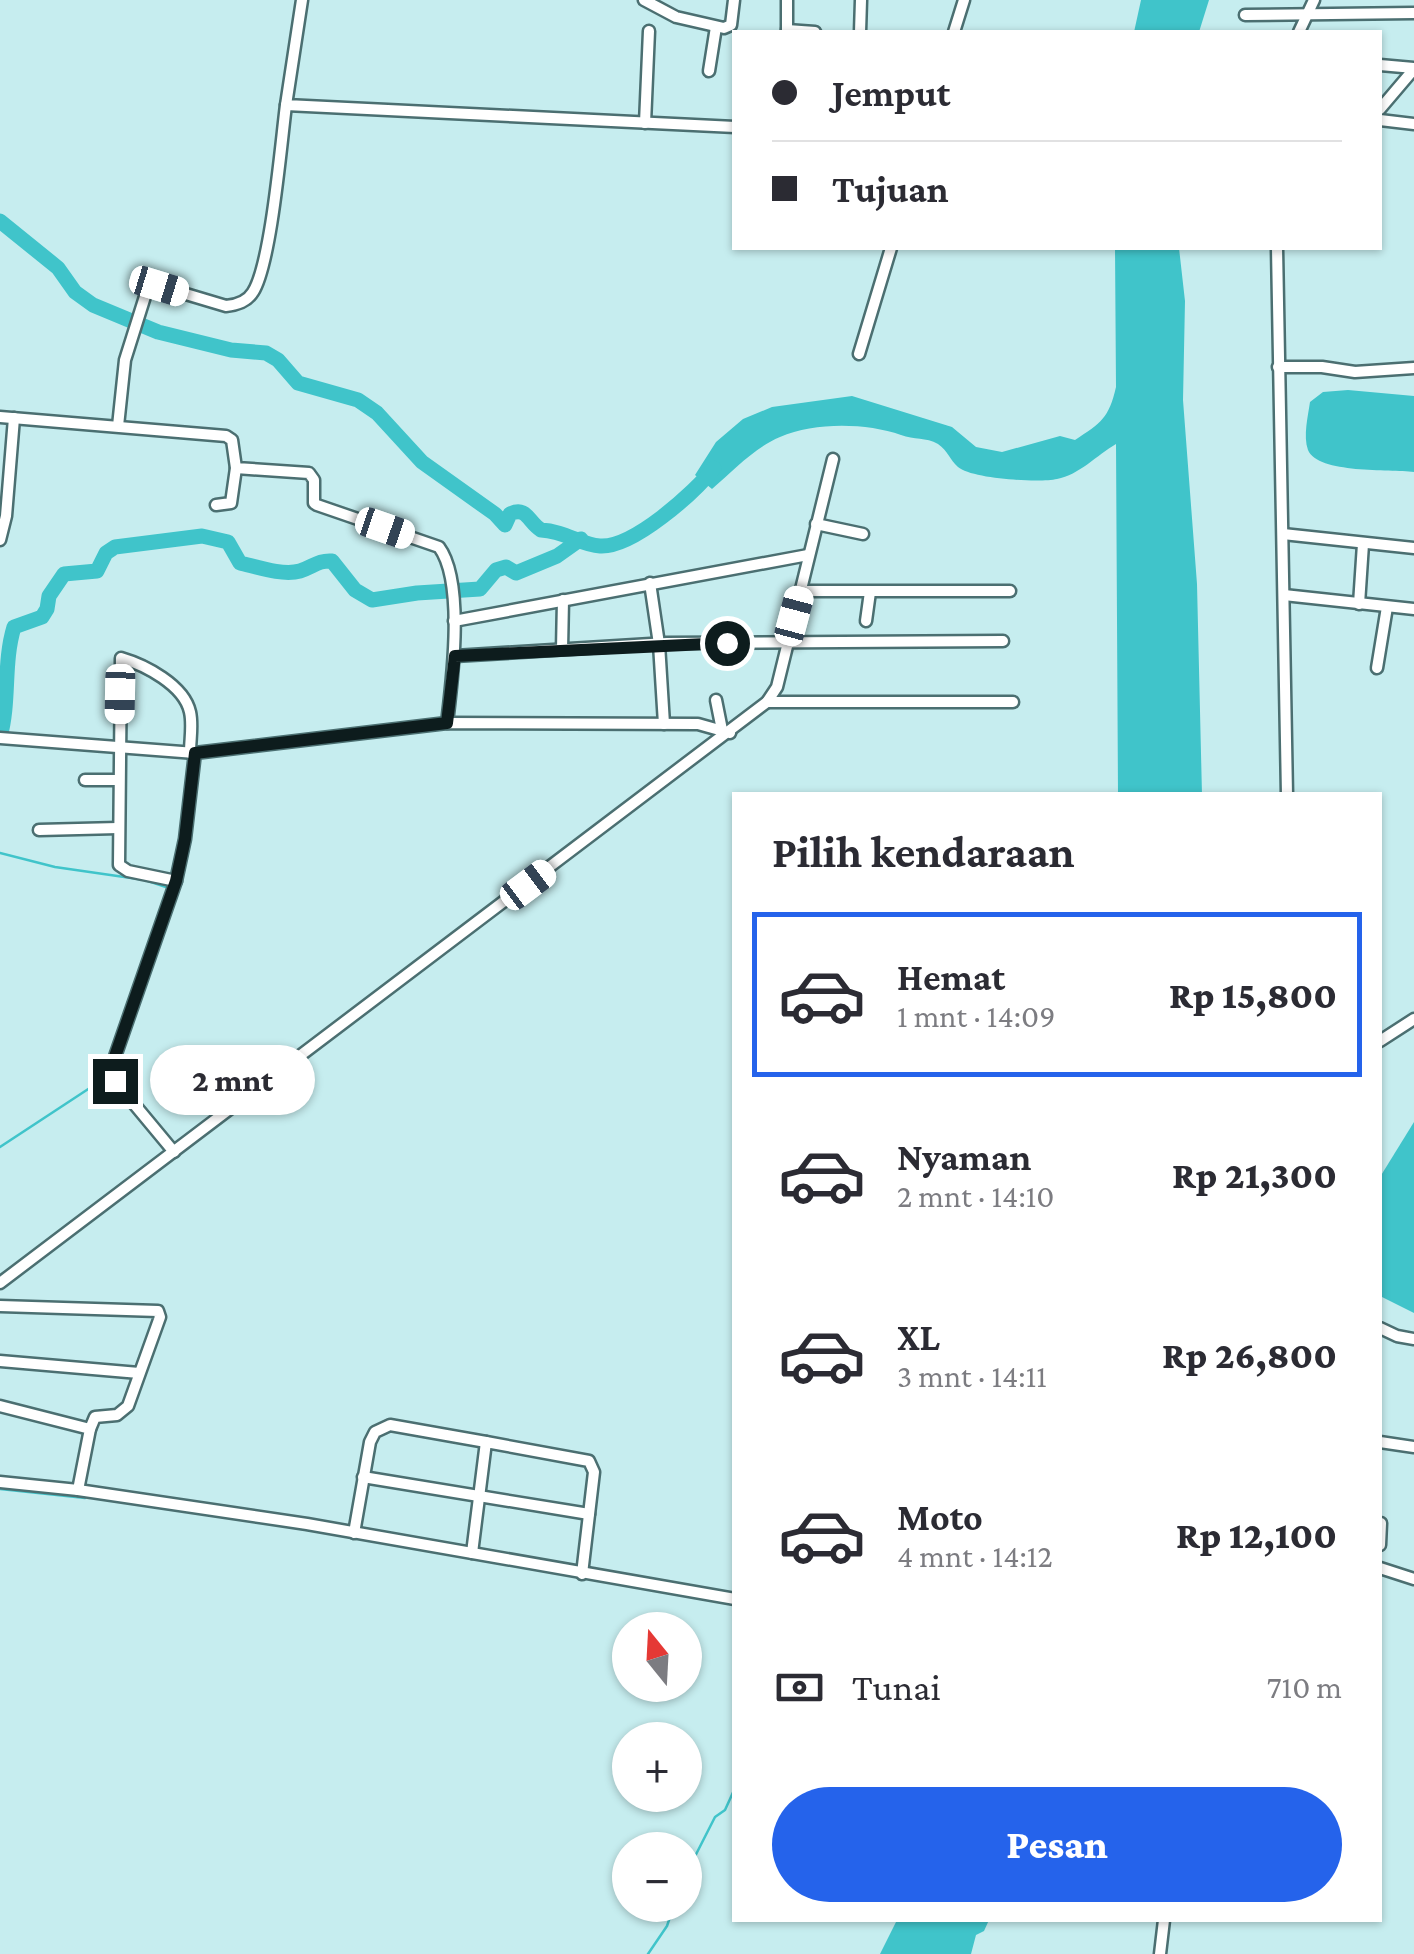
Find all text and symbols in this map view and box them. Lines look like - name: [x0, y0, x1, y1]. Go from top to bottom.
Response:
- text: Jemput: [832, 72, 950, 114]
- text: Tujuan: [832, 168, 949, 210]
- car: [126, 263, 192, 309]
- car: [352, 504, 418, 552]
- car: [772, 583, 816, 649]
- route start: [705, 621, 750, 666]
- car: [104, 664, 136, 724]
- text: Pilih kendaraan: [772, 827, 1075, 877]
- car: [495, 855, 561, 915]
- icon: car: [777, 950, 867, 1040]
- text: Hemat: [897, 956, 1005, 998]
- text: Rp 15,800: [1169, 974, 1337, 1016]
- text: 1 mnt · 14:09: [897, 998, 1055, 1034]
- callout: 2 mnt: [150, 1046, 315, 1116]
- route end: [93, 1059, 138, 1104]
- text: 2 mnt: [192, 1062, 273, 1098]
- icon: car: [777, 1130, 867, 1220]
- text: Nyaman: [897, 1136, 1031, 1178]
- text: Rp 21,300: [1172, 1154, 1337, 1196]
- text: 2 mnt · 14:10: [897, 1178, 1054, 1214]
- icon: car: [777, 1310, 867, 1400]
- text: XL: [897, 1316, 940, 1358]
- text: Rp 26,800: [1162, 1334, 1337, 1376]
- text: 3 mnt · 14:11: [897, 1358, 1047, 1394]
- icon: car: [777, 1490, 867, 1580]
- text: Moto: [897, 1496, 983, 1538]
- text: Rp 12,100: [1176, 1514, 1337, 1556]
- text: 4 mnt · 14:12: [897, 1538, 1053, 1574]
- north arrow: [612, 1612, 702, 1702]
- map controls: [612, 1612, 702, 1922]
- icon: cash: [772, 1660, 827, 1715]
- text: Tunai: [852, 1666, 941, 1708]
- text: 710 m: [1267, 1669, 1342, 1705]
- button: +: [612, 1722, 702, 1812]
- button: Pesan: [772, 1787, 1342, 1902]
- button: −: [612, 1832, 702, 1922]

